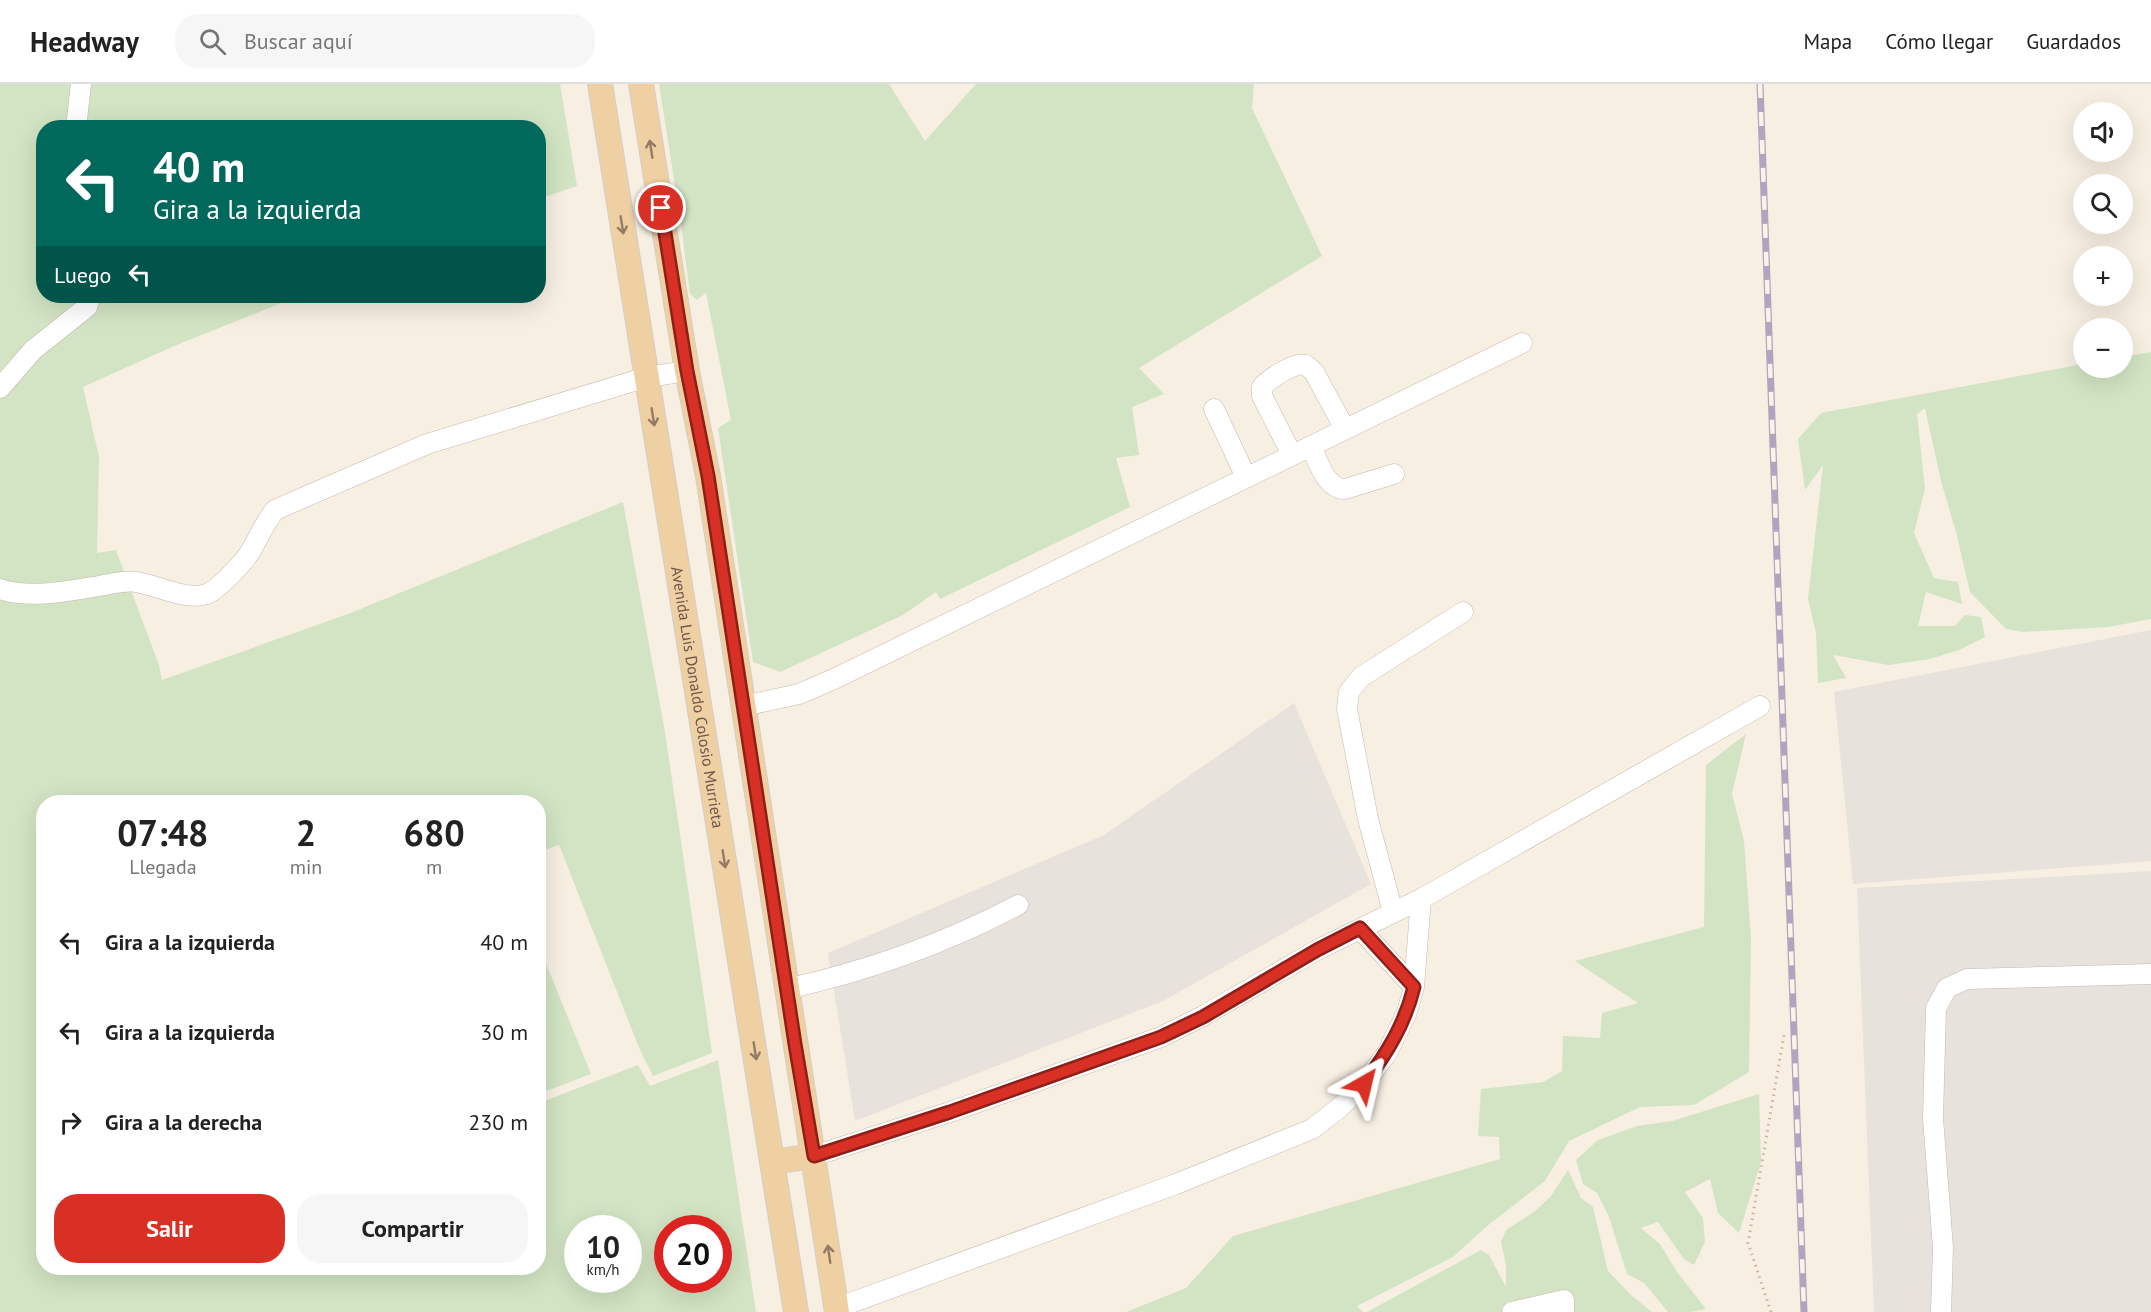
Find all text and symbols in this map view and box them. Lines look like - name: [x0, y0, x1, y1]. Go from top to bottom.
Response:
- search box: [175, 14, 595, 68]
- text: Headway: [30, 23, 139, 60]
- icon: search: [196, 25, 229, 58]
- text: Buscar aquí: [244, 27, 353, 55]
- text: Mapa: [1803, 28, 1852, 55]
- text: Cómo llegar: [1885, 28, 1993, 55]
- text: Guardados: [2026, 28, 2121, 55]
- map controls: [2073, 102, 2133, 378]
- button: sound: [2073, 102, 2133, 162]
- text: 40 m: [153, 139, 245, 194]
- one-way arrow: [645, 140, 656, 160]
- icon: left: [54, 144, 132, 222]
- button: search: [2073, 174, 2133, 234]
- pin: [635, 182, 686, 233]
- icon: arrive: [644, 191, 677, 224]
- text: Gira a la izquierda: [153, 192, 362, 226]
- one-way arrow: [617, 214, 628, 234]
- button: +: [2073, 246, 2133, 306]
- icon: left: [123, 258, 156, 291]
- text: Luego: [54, 261, 111, 289]
- button: −: [2073, 318, 2133, 378]
- one-way arrow: [648, 407, 659, 427]
- street label: Avenida Luis Donaldo Colosio Murrieta: [667, 565, 729, 829]
- text: 07:48: [117, 809, 209, 856]
- text: 2: [296, 809, 316, 856]
- text: 680: [404, 809, 465, 856]
- one-way arrow: [719, 848, 730, 868]
- text: Llegada: [129, 854, 197, 880]
- text: min: [290, 854, 322, 880]
- text: m: [426, 854, 442, 880]
- icon: left: [54, 926, 87, 959]
- text: Gira a la izquierda: [105, 928, 275, 956]
- text: 40 m: [480, 928, 528, 956]
- icon: left: [54, 1016, 87, 1049]
- text: Gira a la izquierda: [105, 1018, 275, 1046]
- text: 30 m: [480, 1018, 528, 1046]
- one-way arrow: [750, 1041, 761, 1060]
- position arrow: [1332, 1052, 1396, 1116]
- icon: right: [54, 1106, 87, 1139]
- text: Gira a la derecha: [105, 1108, 262, 1136]
- text: 230 m: [468, 1108, 528, 1136]
- button: Salir: [54, 1194, 285, 1263]
- button: Compartir: [297, 1194, 528, 1263]
- speed limit sign: 20: [654, 1215, 732, 1293]
- text: 10: [586, 1227, 620, 1266]
- one-way arrow: [823, 1245, 834, 1265]
- text: km/h: [587, 1260, 619, 1279]

